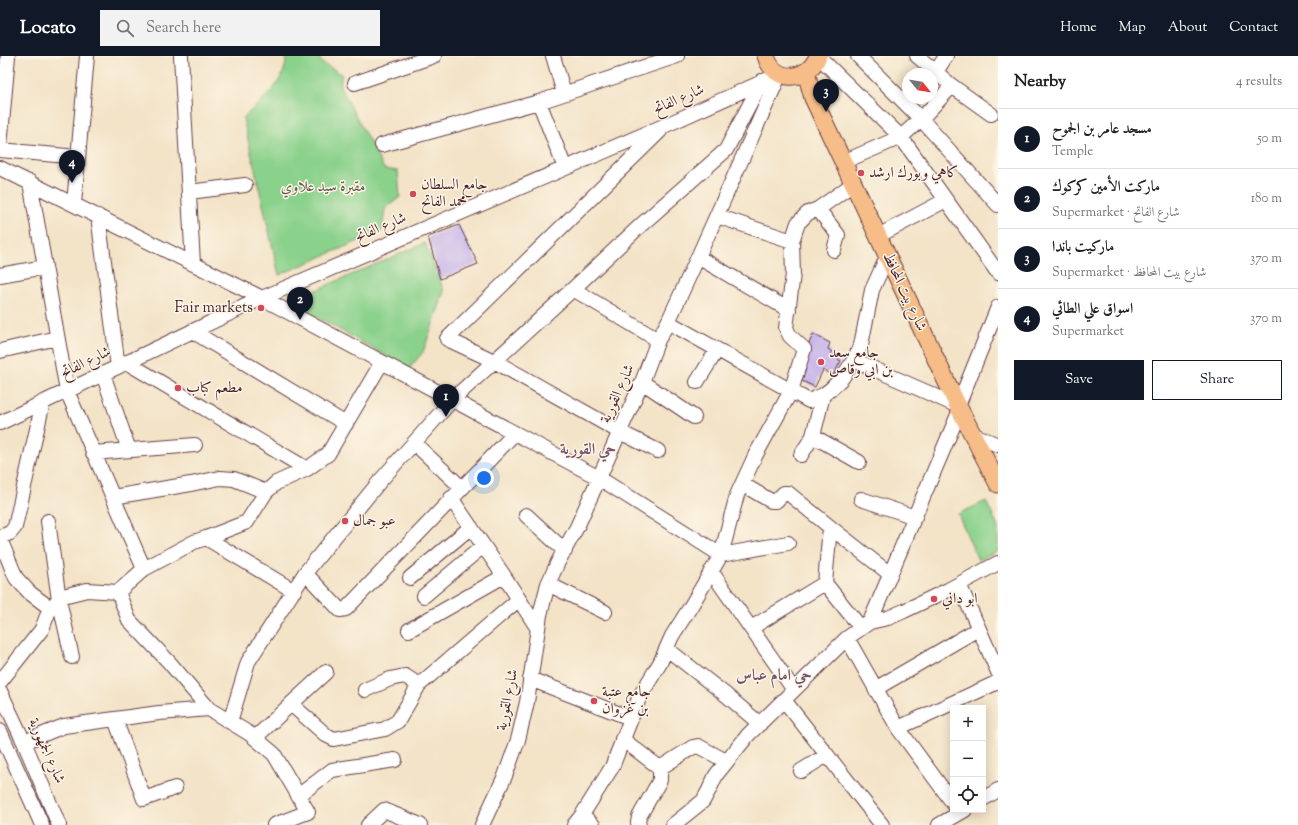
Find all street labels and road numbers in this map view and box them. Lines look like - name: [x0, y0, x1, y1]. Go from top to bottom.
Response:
- street label: شارع الفاتح: [650, 79, 709, 122]
- street label: شارع الفاتح: [352, 208, 411, 250]
- street label: شارع بيت المحافظ: [876, 249, 931, 335]
- street label: شارع الفاتح: [57, 342, 116, 386]
- street label: شارع القورية: [596, 361, 641, 427]
- street label: شارع القورية: [492, 667, 525, 733]
- street label: شارع الجمهورية: [21, 715, 70, 787]

